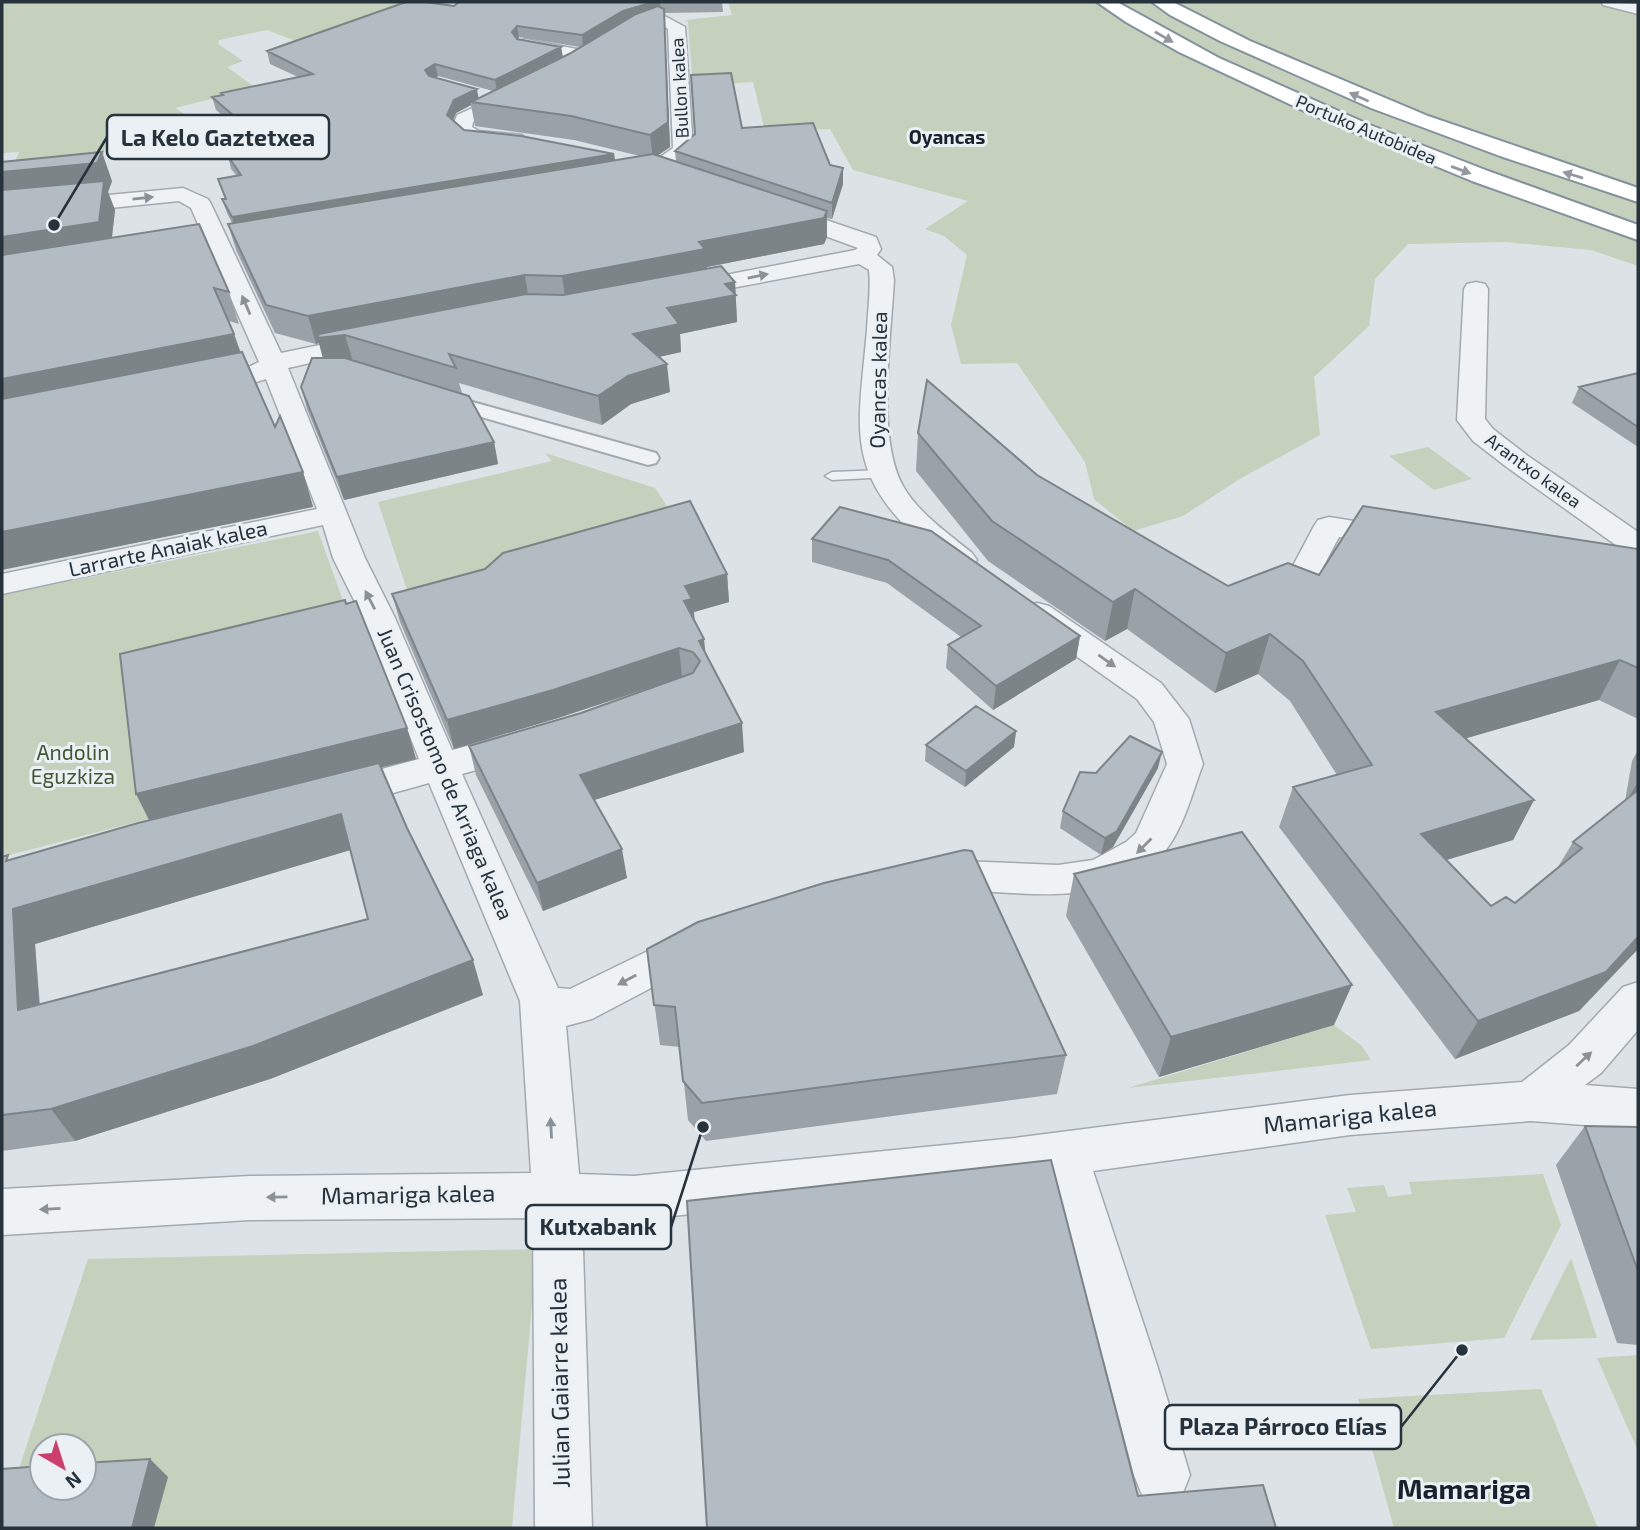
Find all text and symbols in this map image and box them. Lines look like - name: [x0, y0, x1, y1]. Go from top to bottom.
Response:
- one-way arrow: [1155, 30, 1174, 43]
- street label: Bullon kalea: [665, 37, 693, 139]
- street label: Portuko Autobidea: [1293, 89, 1440, 169]
- one-way arrow: [1349, 91, 1370, 102]
- callout: La Kelo Gaztetxea: [107, 115, 329, 159]
- text: La Kelo Gaztetxea: [121, 123, 315, 151]
- district label: Oyancas: [909, 125, 985, 149]
- one-way arrow: [1451, 164, 1472, 175]
- one-way arrow: [1562, 169, 1583, 179]
- one-way arrow: [132, 193, 154, 204]
- one-way arrow: [747, 270, 769, 281]
- one-way arrow: [240, 295, 251, 316]
- street label: Oyancas kalea: [864, 311, 891, 449]
- street label: Arantxo kalea: [1481, 428, 1586, 512]
- street label: Larrarte Anaiak kalea: [66, 514, 269, 581]
- one-way arrow: [365, 590, 376, 610]
- street label: Juan Crisostomo de Arriaga kalea: [373, 624, 519, 923]
- one-way arrow: [1098, 654, 1116, 668]
- park label: Andolin Eguzkiza: [31, 739, 115, 788]
- one-way arrow: [1136, 838, 1153, 854]
- one-way arrow: [617, 973, 637, 985]
- one-way arrow: [1575, 1051, 1592, 1067]
- street label: Mamariga kalea: [1262, 1092, 1438, 1139]
- one-way arrow: [545, 1117, 556, 1139]
- street label: Mamariga kalea: [321, 1177, 495, 1210]
- one-way arrow: [266, 1191, 288, 1203]
- one-way arrow: [38, 1204, 60, 1215]
- callout: Kutxabank: [526, 1205, 671, 1249]
- text: Kutxabank: [539, 1212, 657, 1240]
- street label: Julian Gaiarre kalea: [542, 1278, 575, 1489]
- callout: Plaza Párroco Elías: [1165, 1405, 1401, 1449]
- text: Plaza Párroco Elías: [1179, 1412, 1387, 1440]
- north arrow: [28, 1432, 98, 1502]
- text: N: [61, 1467, 87, 1494]
- district label: Mamariga: [1397, 1471, 1531, 1505]

